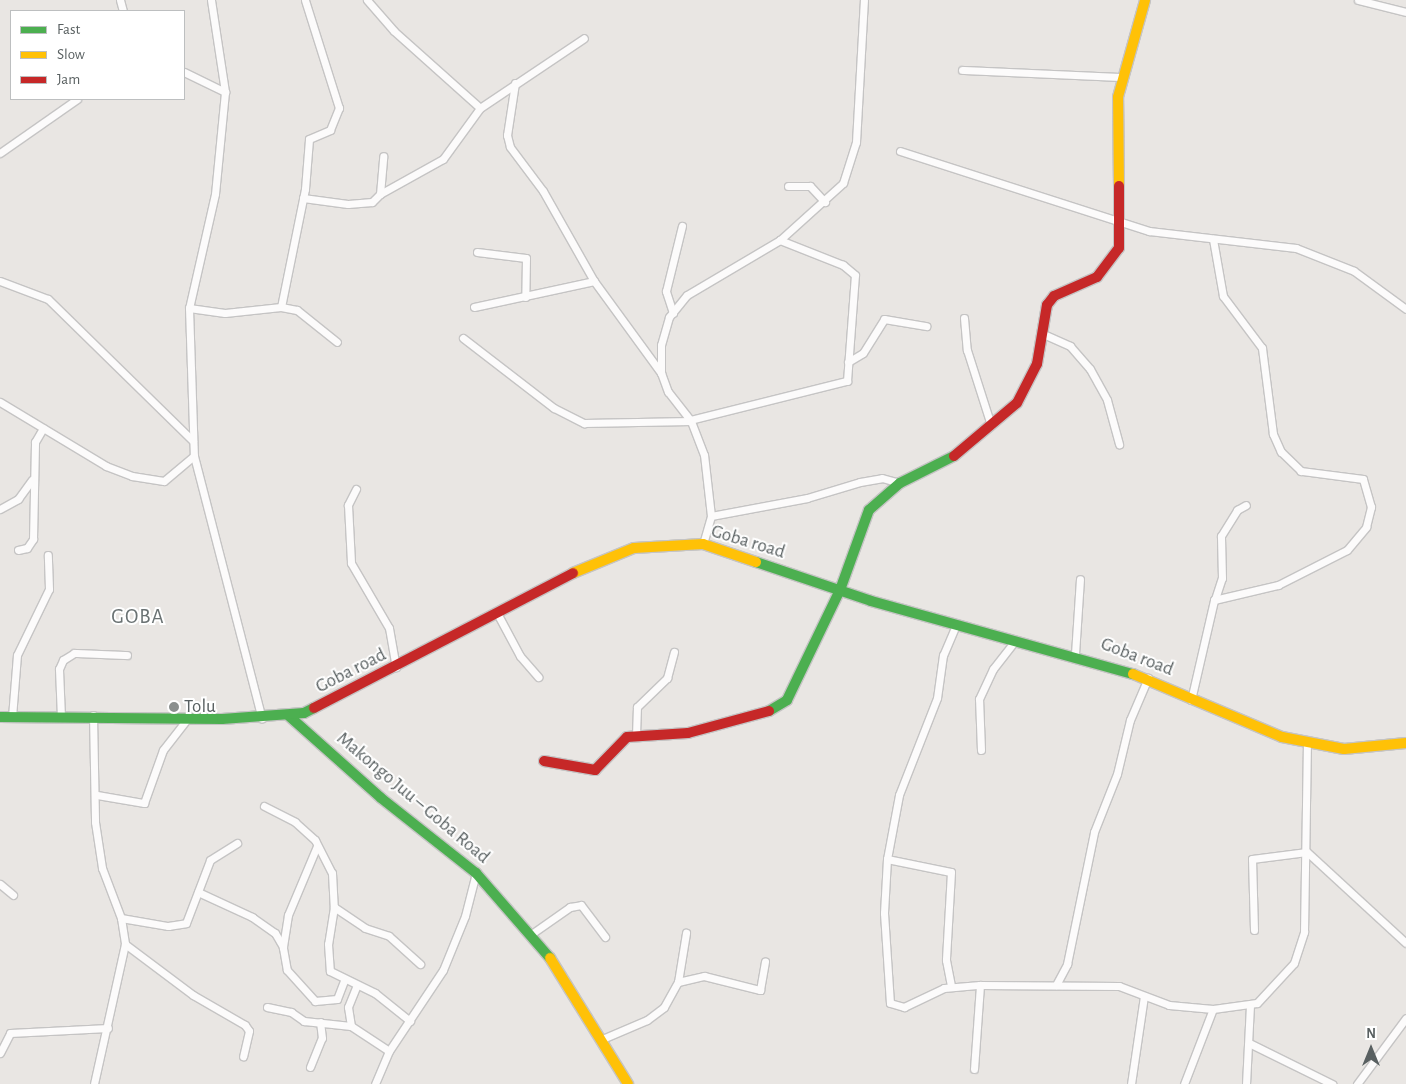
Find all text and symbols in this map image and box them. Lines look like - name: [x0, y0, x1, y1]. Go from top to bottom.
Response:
- legend: [10, 10, 185, 100]
- text: Fast: [57, 22, 80, 37]
- text: Slow: [57, 47, 85, 62]
- text: Jam: [57, 72, 80, 87]
- street label: Goba road: [708, 520, 788, 564]
- district label: GOBA: [111, 604, 165, 630]
- street label: Goba road: [1097, 633, 1177, 681]
- street label: Goba road: [312, 644, 390, 698]
- place label: Tolu: [184, 696, 216, 718]
- marker: Tolu: [168, 701, 180, 713]
- street label: Makongo Juu – Goba Road: [332, 727, 494, 869]
- north arrow: [1346, 1024, 1396, 1074]
- text: N: [1366, 1027, 1376, 1041]

